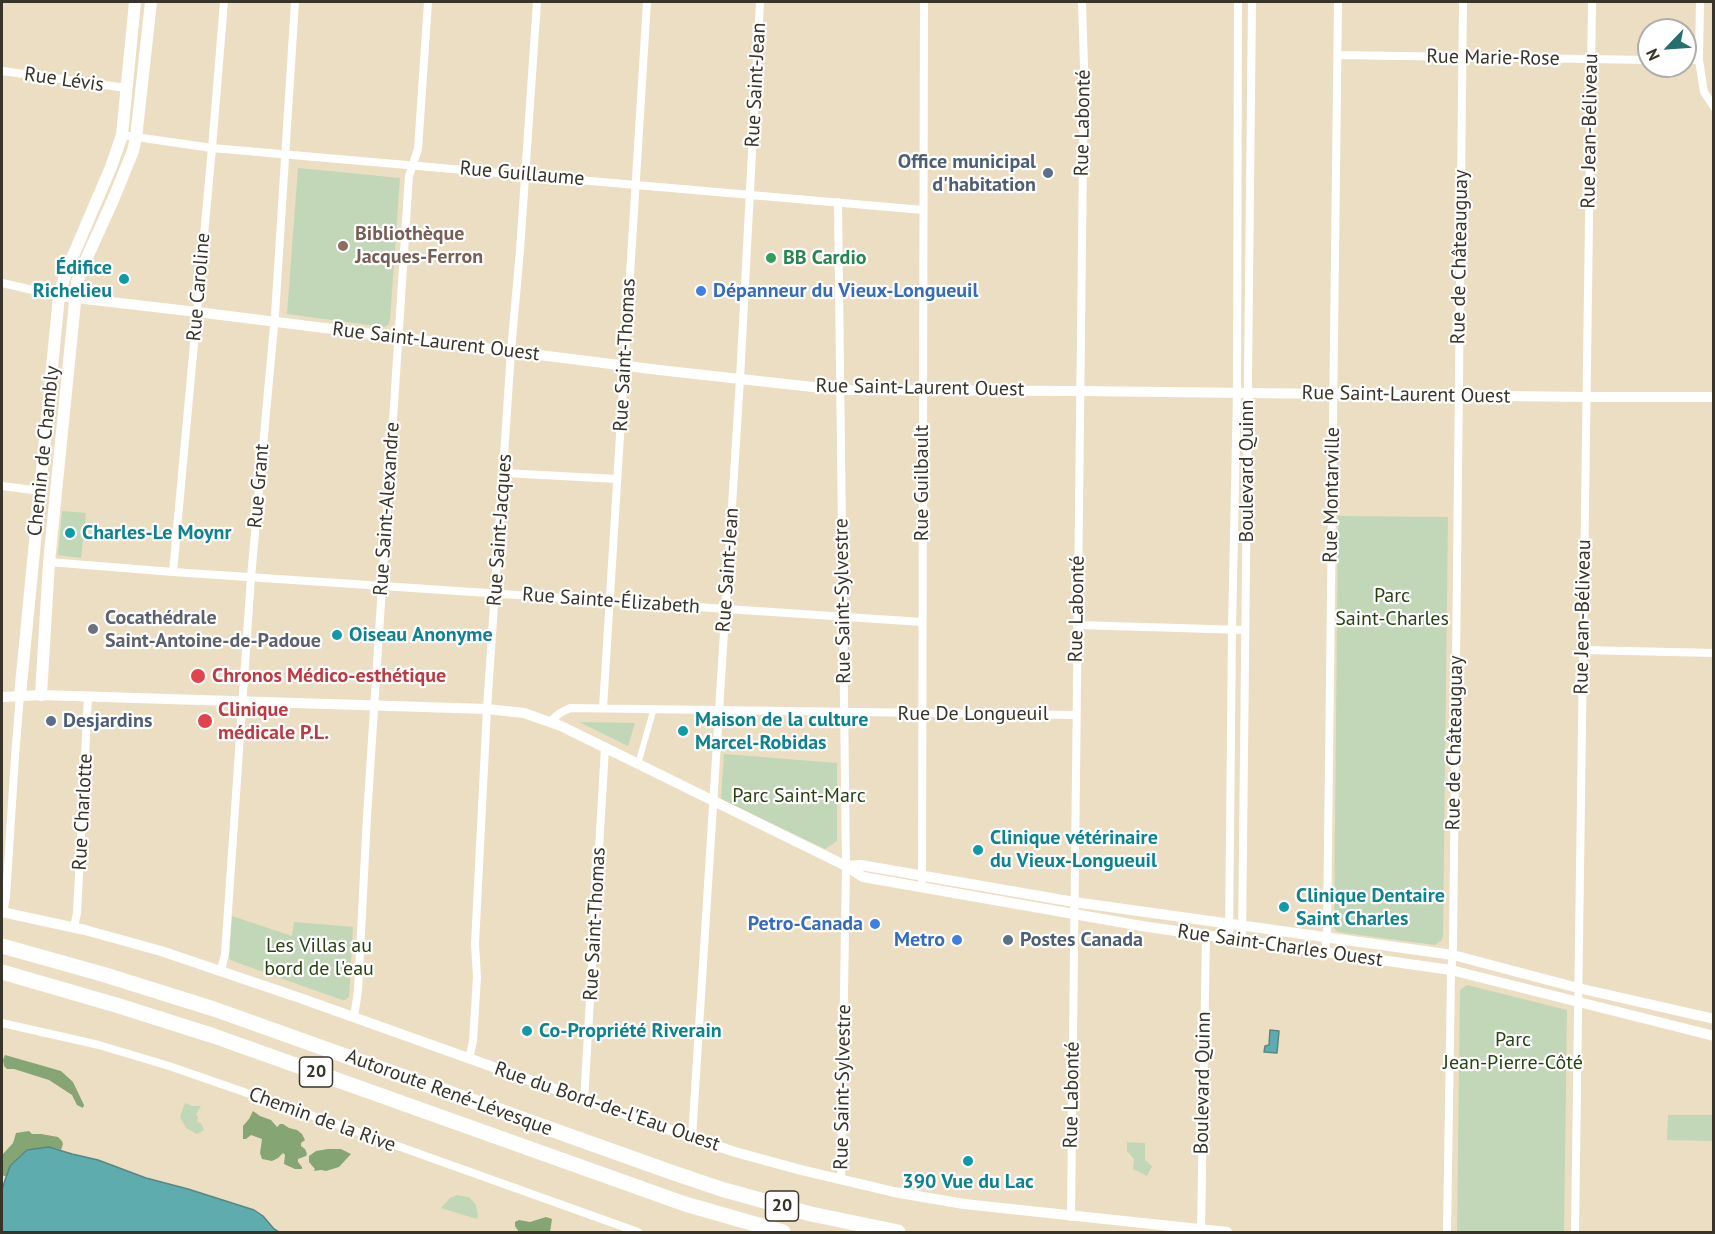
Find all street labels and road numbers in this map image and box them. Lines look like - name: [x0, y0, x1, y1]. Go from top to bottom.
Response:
- street label: Rue Saint-Jean: [741, 22, 771, 148]
- street label: Rue Marie-Rose: [1426, 45, 1560, 71]
- street label: Rue Jean-Béliveau: [1577, 53, 1603, 209]
- street label: Rue Lévis: [23, 63, 105, 97]
- street label: Rue Labonté: [1070, 69, 1096, 177]
- street label: Rue Guillaume: [459, 157, 585, 191]
- street label: Rue de Châteauguay: [1446, 169, 1474, 345]
- street label: Rue Caroline: [182, 232, 216, 342]
- street label: Rue Saint-Thomas: [609, 278, 641, 432]
- street label: Rue Saint-Laurent Ouest: [331, 317, 541, 367]
- street label: Chemin de Chambly: [23, 365, 65, 537]
- street label: Rue Saint-Laurent Ouest: [815, 374, 1025, 402]
- street label: Rue Saint-Laurent Ouest: [1301, 381, 1511, 409]
- street label: Boulevard Quinn: [1235, 400, 1259, 542]
- street label: Rue Saint-Alexandre: [369, 421, 405, 597]
- street label: Rue Guilbault: [910, 425, 934, 541]
- street label: Rue Montarville: [1319, 427, 1345, 563]
- street label: Rue Grant: [243, 443, 275, 529]
- street label: Rue Saint-Jacques: [483, 453, 517, 607]
- street label: Rue Saint-Jean: [712, 507, 744, 633]
- street label: Rue Saint-Sylvestre: [830, 518, 856, 684]
- street label: Rue Jean-Béliveau: [1570, 539, 1596, 695]
- street label: Rue Labonté: [1064, 555, 1090, 663]
- street label: Rue Sainte-Élizabeth: [521, 583, 701, 619]
- street label: Rue de Châteauguay: [1441, 655, 1469, 831]
- street label: Rue De Longueuil: [897, 702, 1049, 726]
- street label: Rue Charlotte: [68, 753, 98, 871]
- street label: Rue Saint-Thomas: [579, 847, 611, 1001]
- street label: Rue Saint-Charles Ouest: [1176, 920, 1384, 972]
- street label: Rue Saint-Sylvestre: [830, 1004, 856, 1170]
- street label: Boulevard Quinn: [1190, 1011, 1216, 1155]
- street label: Rue Labonté: [1059, 1041, 1085, 1149]
- street label: Autoroute René-Lévesque: [342, 1044, 556, 1142]
- road number: 20: [300, 1057, 332, 1087]
- street label: Rue du Bord-de-l'Eau Ouest: [491, 1057, 723, 1157]
- street label: Chemin de la Rive: [245, 1082, 399, 1158]
- road number: 20: [766, 1191, 798, 1221]

